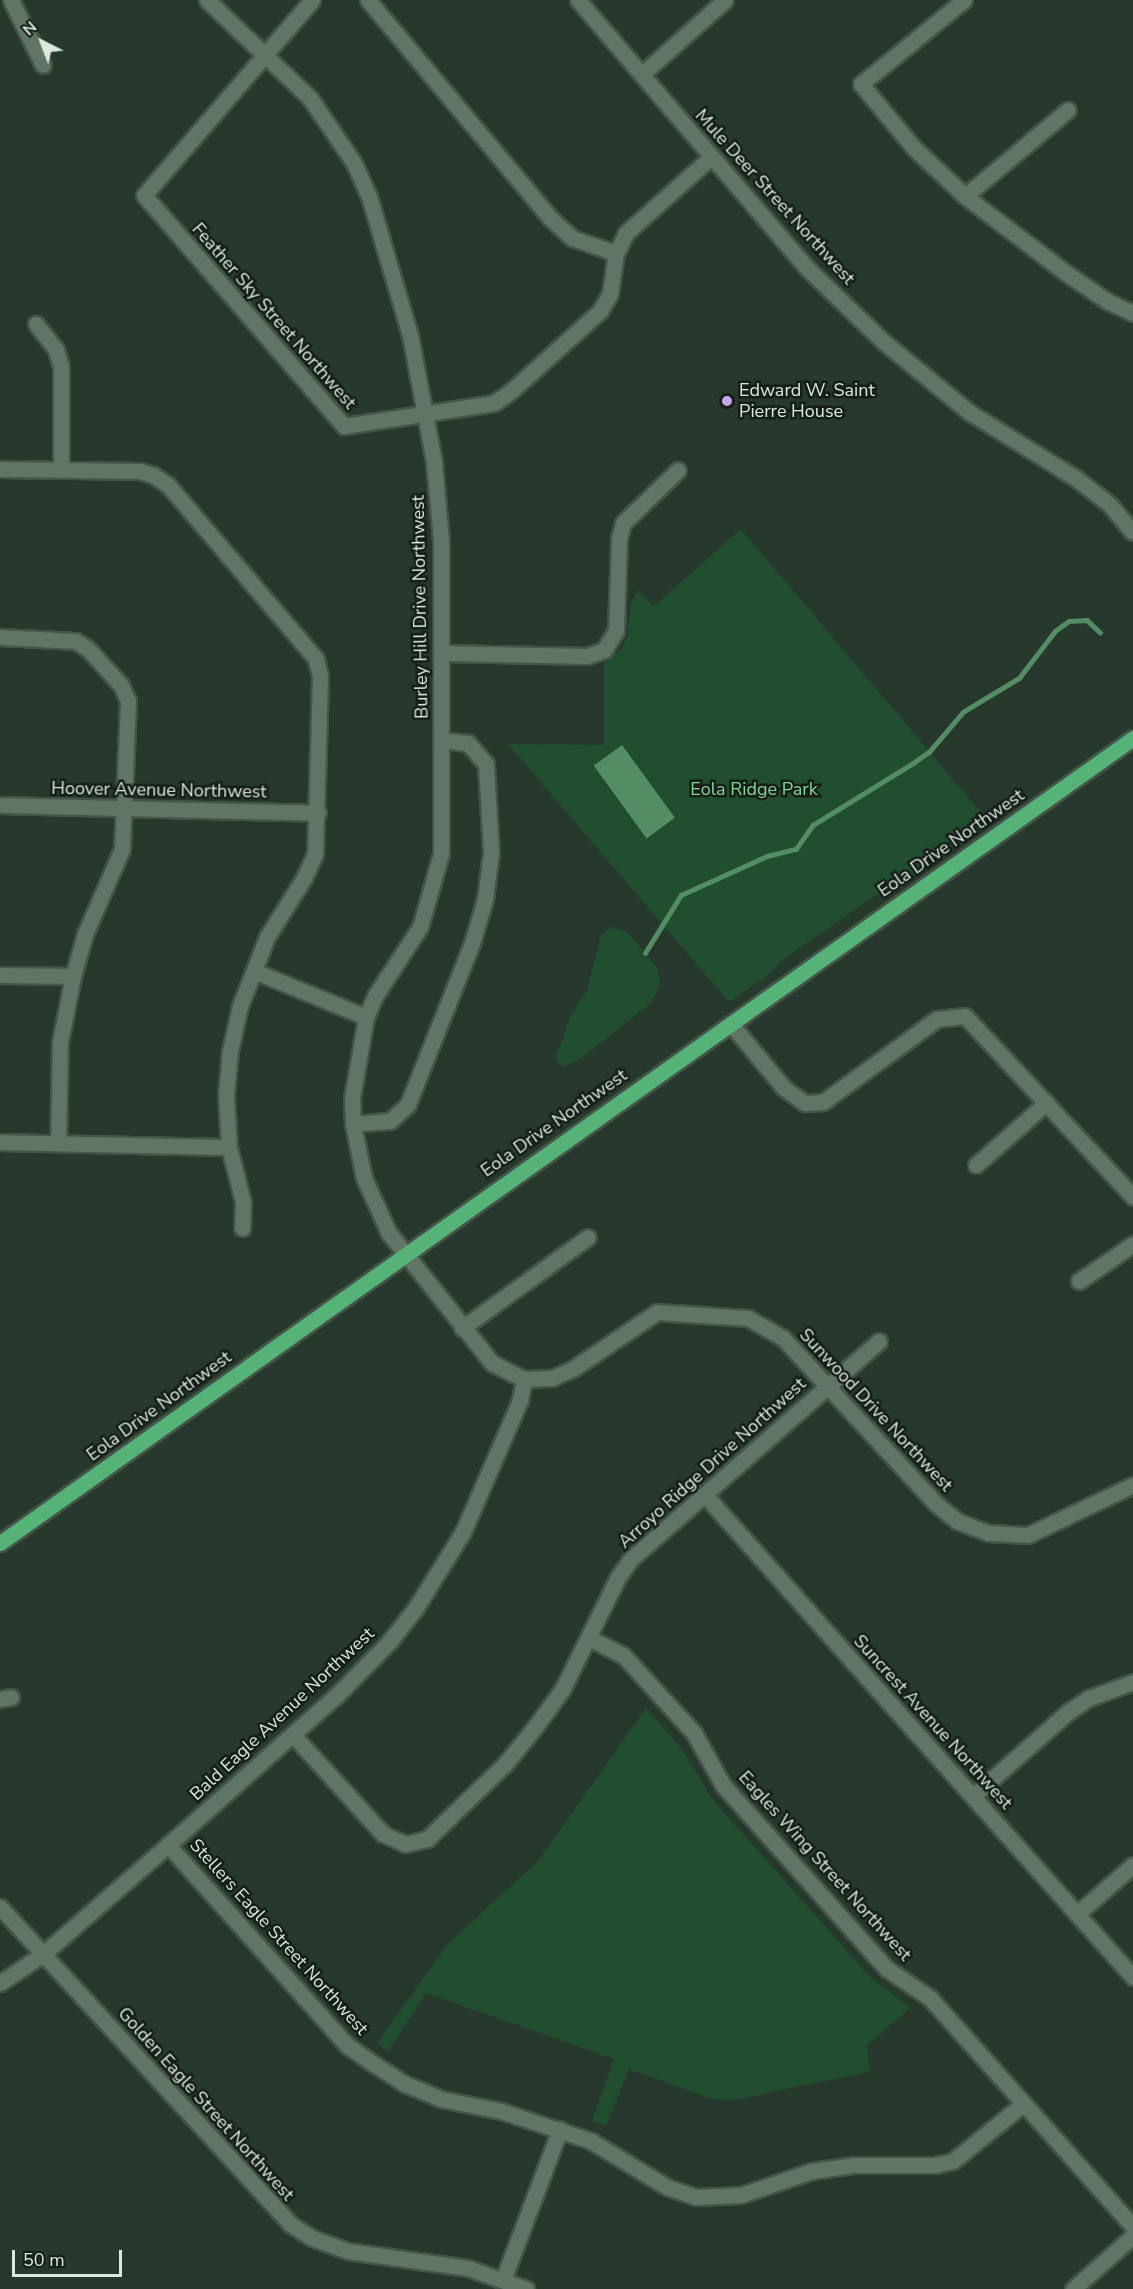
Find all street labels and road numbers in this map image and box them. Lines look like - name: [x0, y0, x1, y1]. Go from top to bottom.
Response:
- street label: Mule Deer Street Northwest: [691, 105, 859, 289]
- street label: Feather Sky Street Northwest: [187, 219, 361, 413]
- street label: Burley Hill Drive Northwest: [407, 495, 433, 719]
- street label: Hoover Avenue Northwest: [51, 777, 267, 803]
- street label: Eola Drive Northwest: [874, 784, 1028, 902]
- street label: Eola Drive Northwest: [477, 1064, 631, 1182]
- street label: Sunwood Drive Northwest: [795, 1324, 957, 1496]
- street label: Eola Drive Northwest: [83, 1346, 235, 1466]
- street label: Arroyo Ridge Drive Northwest: [614, 1373, 810, 1553]
- street label: Bald Eagle Avenue Northwest: [185, 1623, 379, 1805]
- street label: Suncrest Avenue Northwest: [849, 1630, 1017, 1814]
- street label: Eagles Wing Street Northwest: [734, 1767, 916, 1965]
- street label: Stellers Eagle Street Northwest: [185, 1835, 373, 2039]
- street label: Golden Eagle Street Northwest: [113, 2003, 299, 2205]

